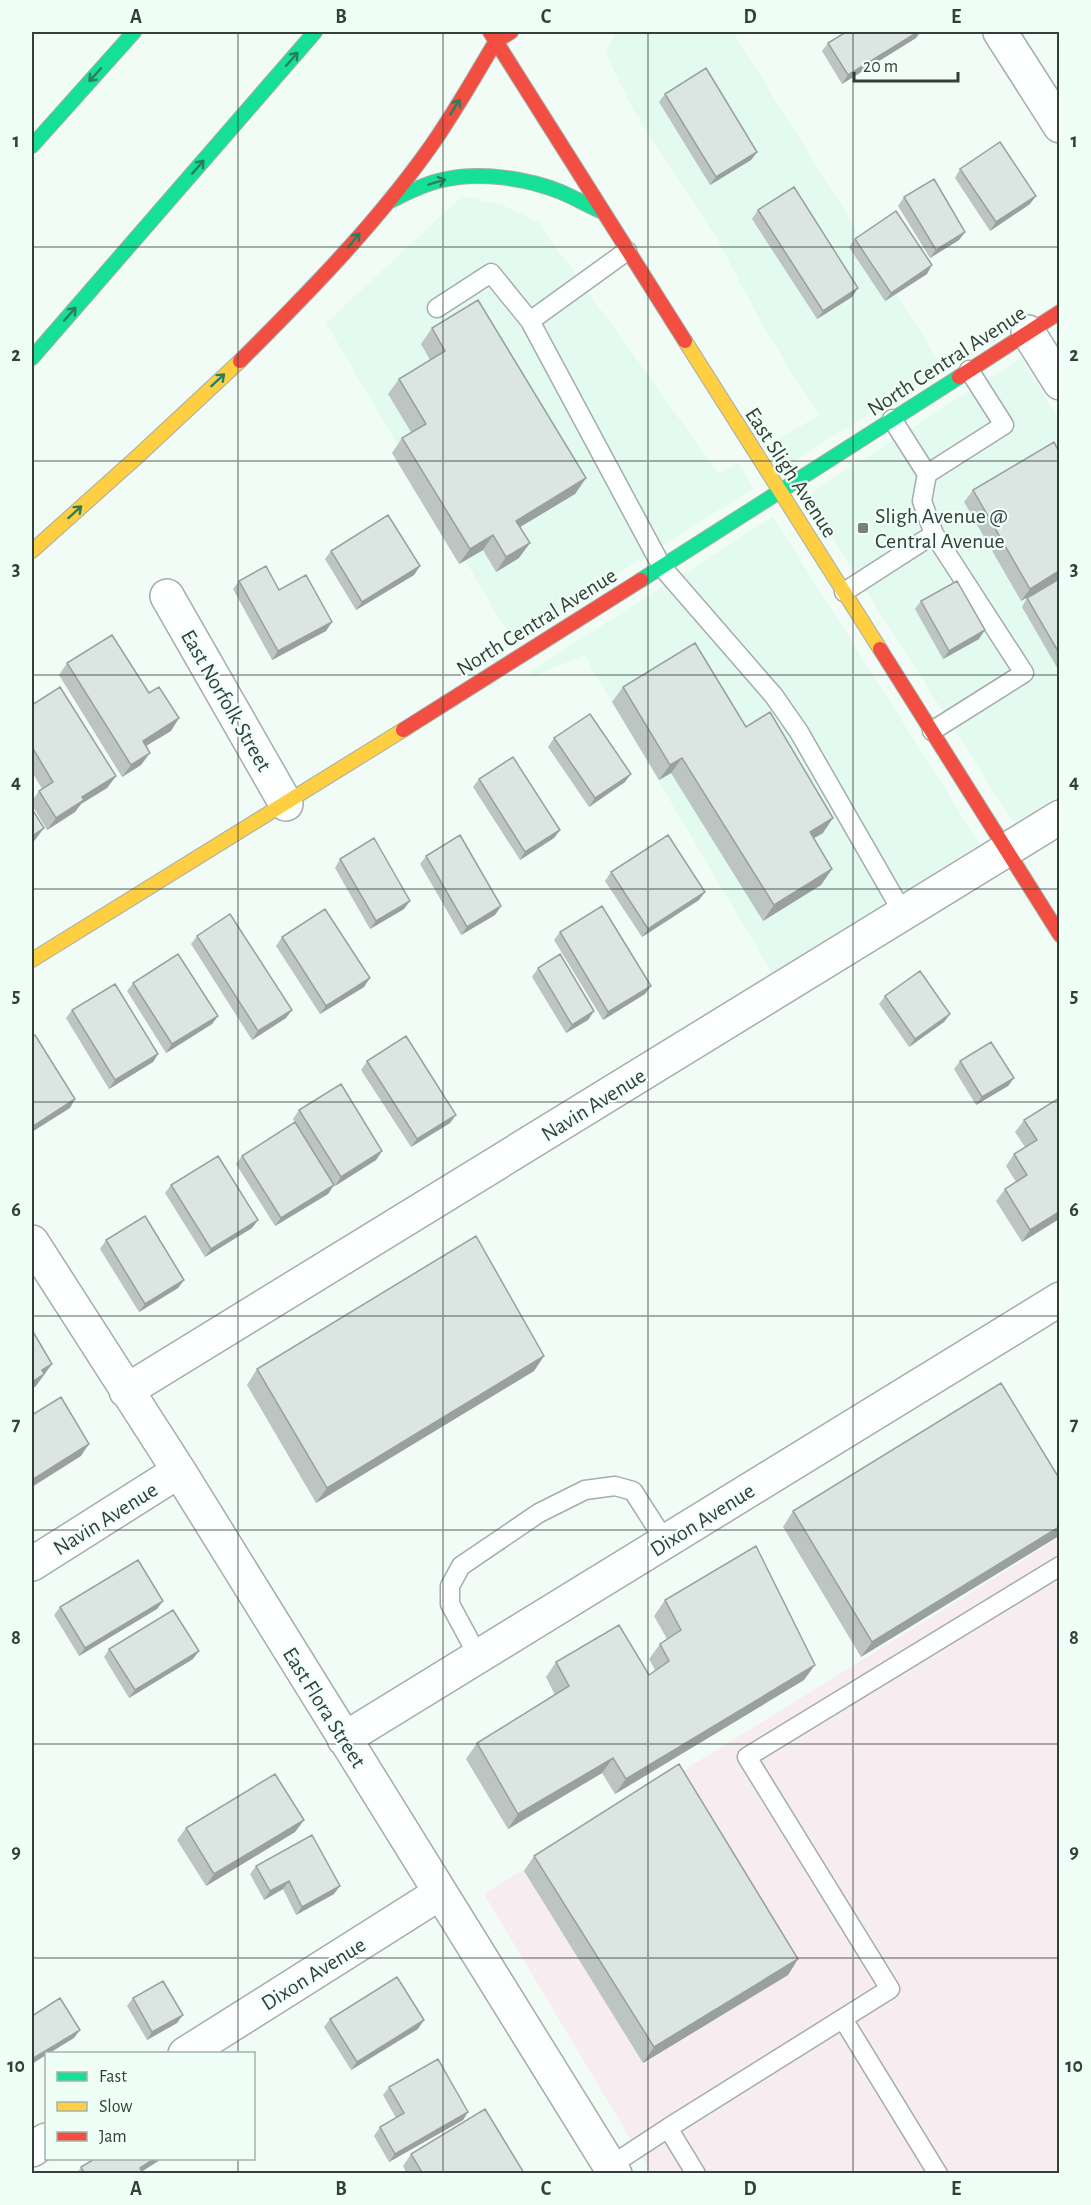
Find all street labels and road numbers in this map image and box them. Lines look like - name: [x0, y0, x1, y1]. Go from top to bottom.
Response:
- street label: North Central Avenue: [863, 301, 1030, 420]
- street label: East Sligh Avenue: [741, 404, 841, 541]
- street label: North Central Avenue: [453, 564, 620, 680]
- street label: East Norfolk Street: [177, 626, 276, 775]
- street label: Navin Avenue: [538, 1064, 649, 1145]
- street label: Navin Avenue: [50, 1478, 161, 1559]
- street label: Dixon Avenue: [646, 1479, 759, 1561]
- street label: East Flora Street: [278, 1644, 370, 1772]
- street label: Dixon Avenue: [257, 1933, 370, 2015]

